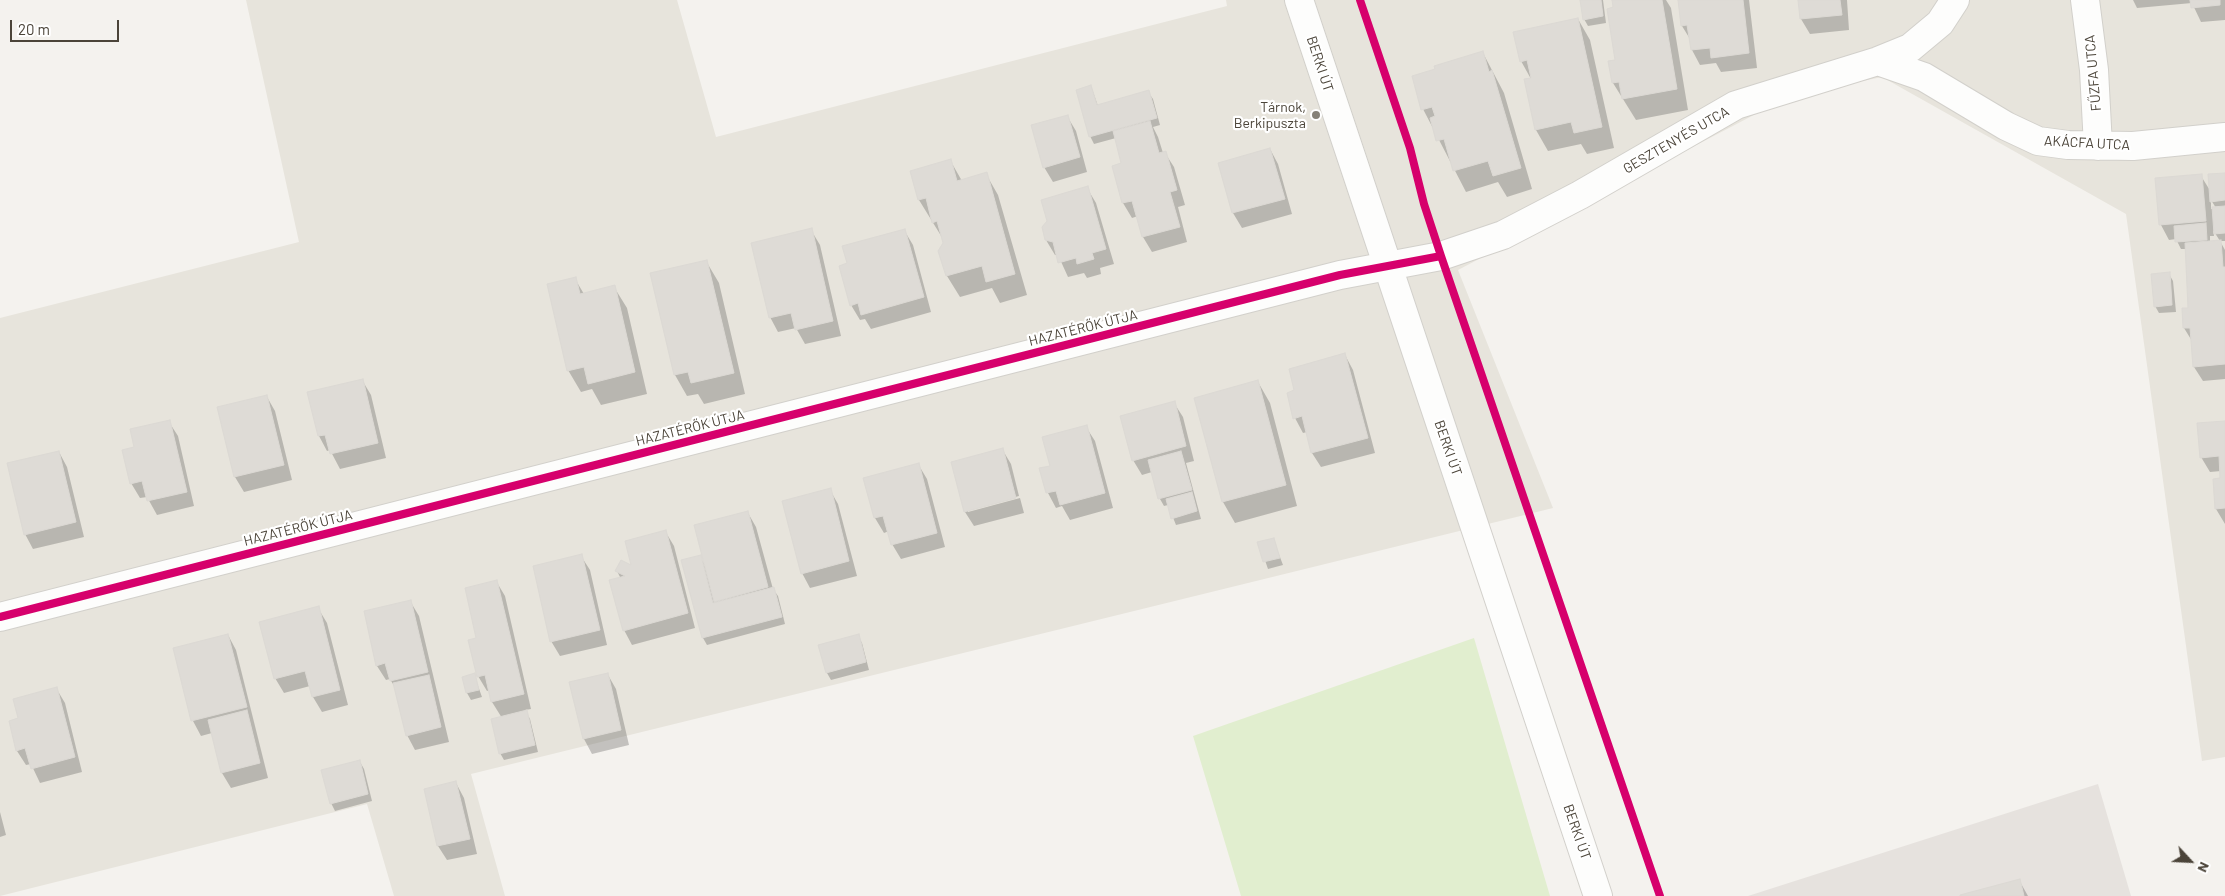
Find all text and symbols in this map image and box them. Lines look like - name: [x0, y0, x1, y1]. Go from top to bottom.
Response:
- scale bar: [12, 10, 121, 42]
- text: 20 m: [18, 20, 50, 38]
- street label: BERKI ÚT: [1303, 34, 1337, 94]
- street label: FŰZFA UTCA: [2081, 34, 2105, 112]
- place label: Tárnok, Berkipuszta: [1234, 99, 1306, 132]
- street label: GESZTENYÉS UTCA: [1620, 103, 1732, 177]
- marker: Tárnok, Berkipuszta: [1310, 109, 1322, 121]
- street label: AKÁCFA UTCA: [2044, 132, 2130, 154]
- street label: HAZATÉRŐK ÚTJA: [1027, 306, 1139, 350]
- street label: HAZATÉRŐK ÚTJA: [634, 406, 746, 450]
- street label: BERKI ÚT: [1431, 418, 1465, 478]
- street label: HAZATÉRŐK ÚTJA: [242, 506, 354, 550]
- street label: BERKI ÚT: [1560, 802, 1594, 862]
- north arrow: [2165, 836, 2215, 886]
- text: N: [2194, 860, 2214, 875]

